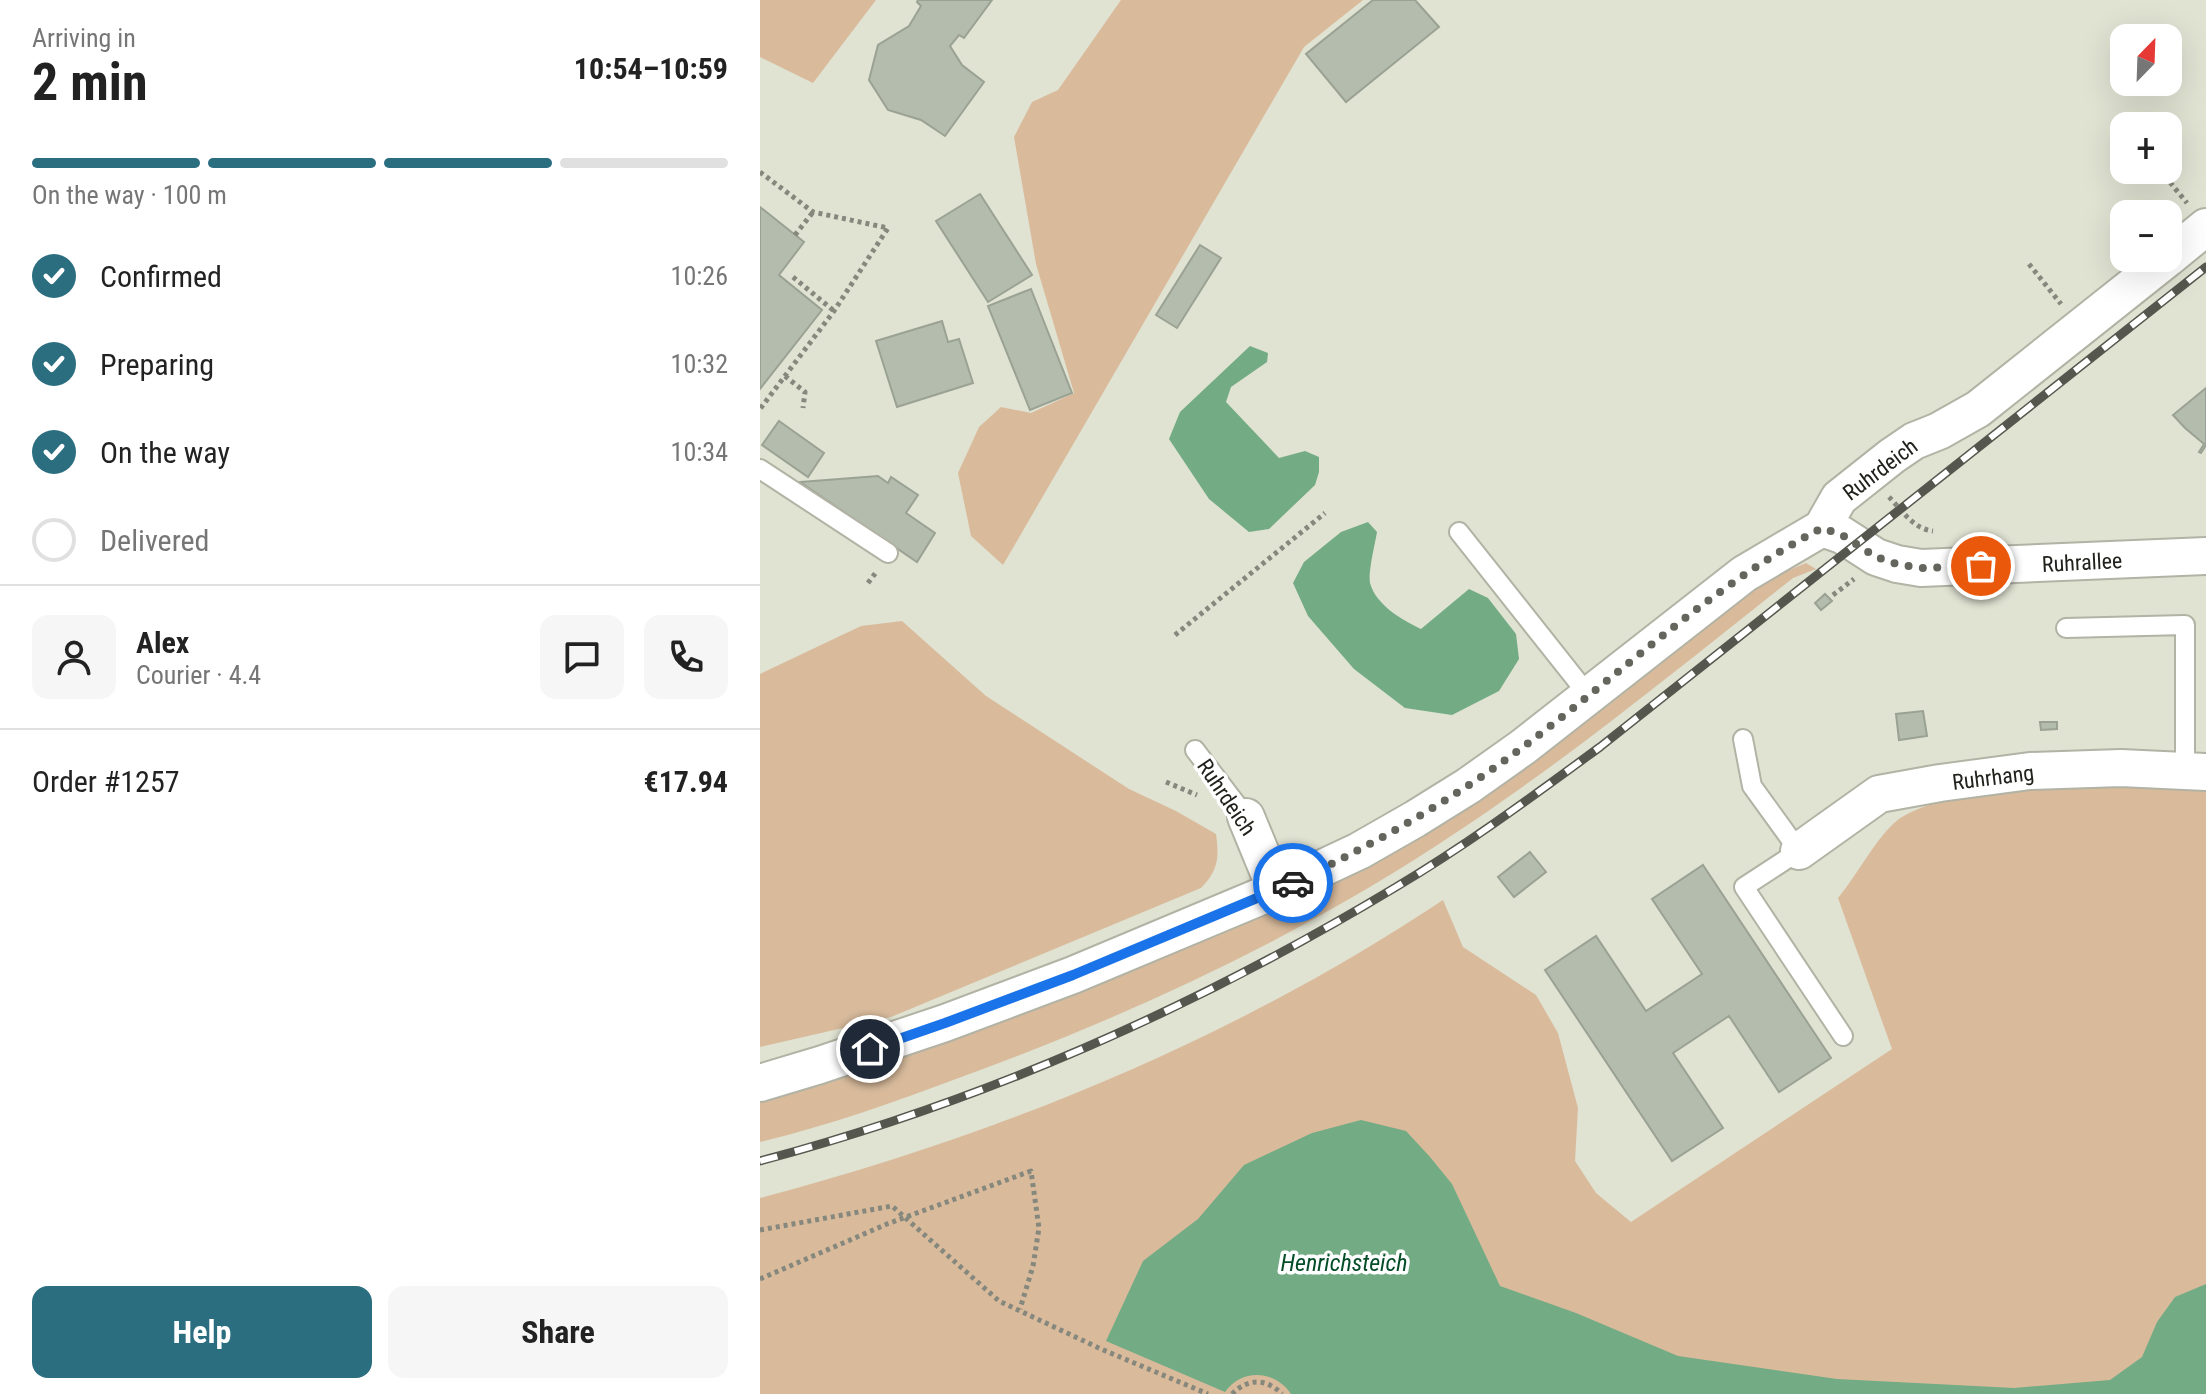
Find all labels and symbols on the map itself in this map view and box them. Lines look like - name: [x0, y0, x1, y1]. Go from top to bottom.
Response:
- north arrow: [2110, 24, 2182, 96]
- street label: Ruhrdeich: [1838, 433, 1922, 505]
- pin: [1947, 532, 2015, 600]
- street label: Ruhrallee: [2041, 548, 2123, 577]
- street label: Ruhrdeich: [1192, 754, 1261, 840]
- street label: Ruhrhang: [1951, 760, 2035, 795]
- courier: [1253, 843, 1333, 923]
- pin: [836, 1015, 904, 1083]
- water label: Henrichsteich: [1281, 1249, 1407, 1277]

